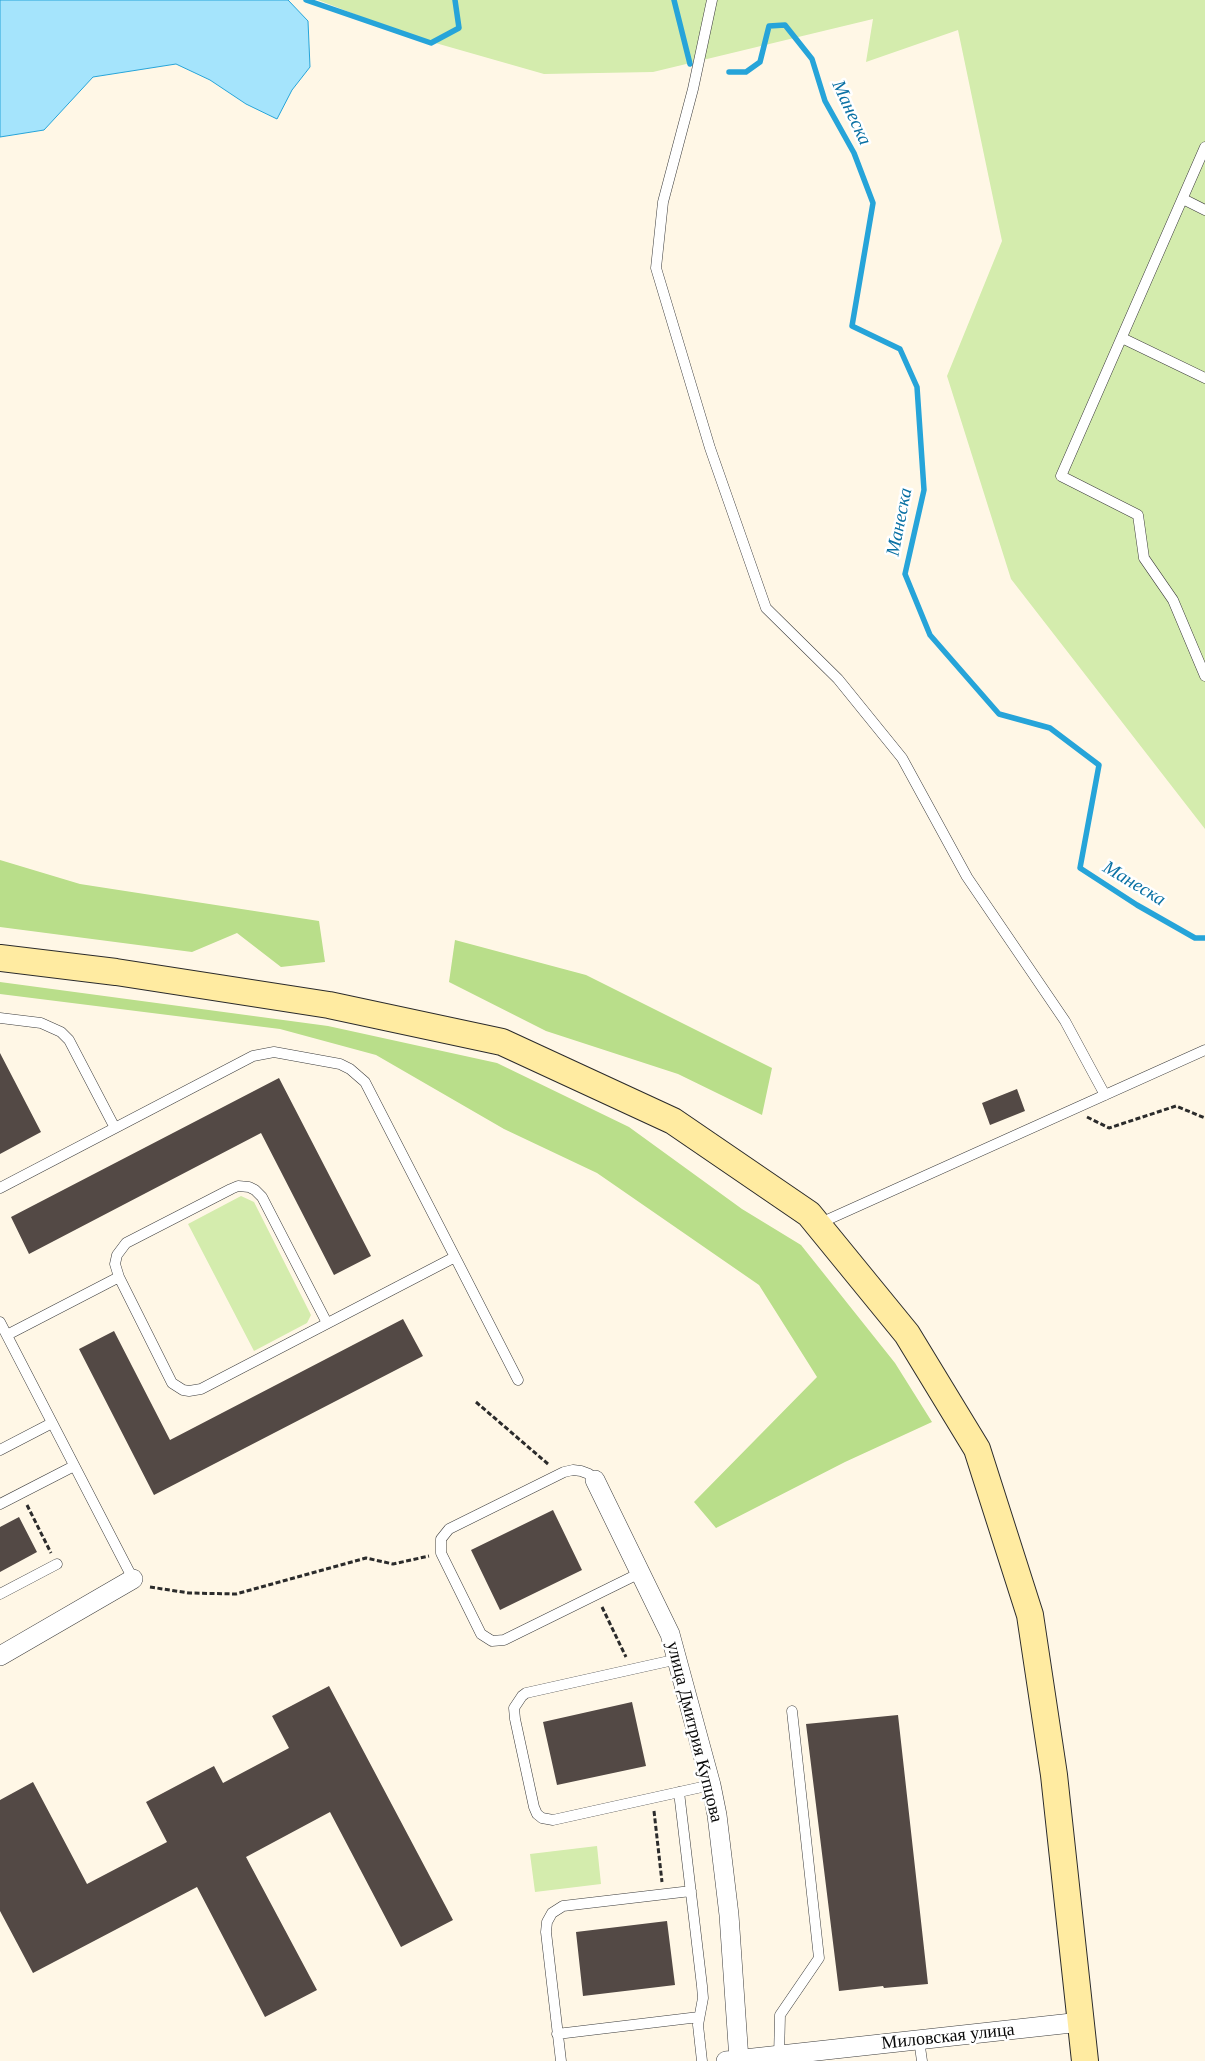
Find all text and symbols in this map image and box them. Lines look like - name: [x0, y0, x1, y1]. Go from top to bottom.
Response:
- water label: Манеска: [826, 77, 876, 149]
- water label: Манеска: [882, 486, 918, 558]
- water label: Манеска: [1099, 856, 1169, 912]
- street label: улица Дмитрия Купцова: [661, 1639, 727, 1825]
- street label: Миловская улица: [880, 2019, 1016, 2055]

